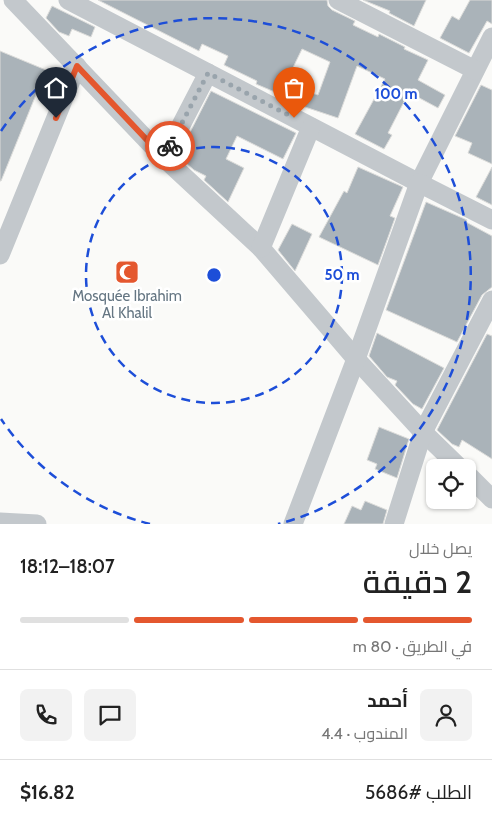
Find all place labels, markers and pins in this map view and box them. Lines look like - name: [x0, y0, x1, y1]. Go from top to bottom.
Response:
- pin: [35, 67, 77, 118]
- pin: [273, 67, 315, 118]
- mosque icon: Mosquée Ibrahim Al Khalil: [114, 259, 140, 285]
- centre of rings: [205, 266, 223, 284]
- place label: Mosquée Ibrahim Al Khalil: [72, 287, 182, 322]

